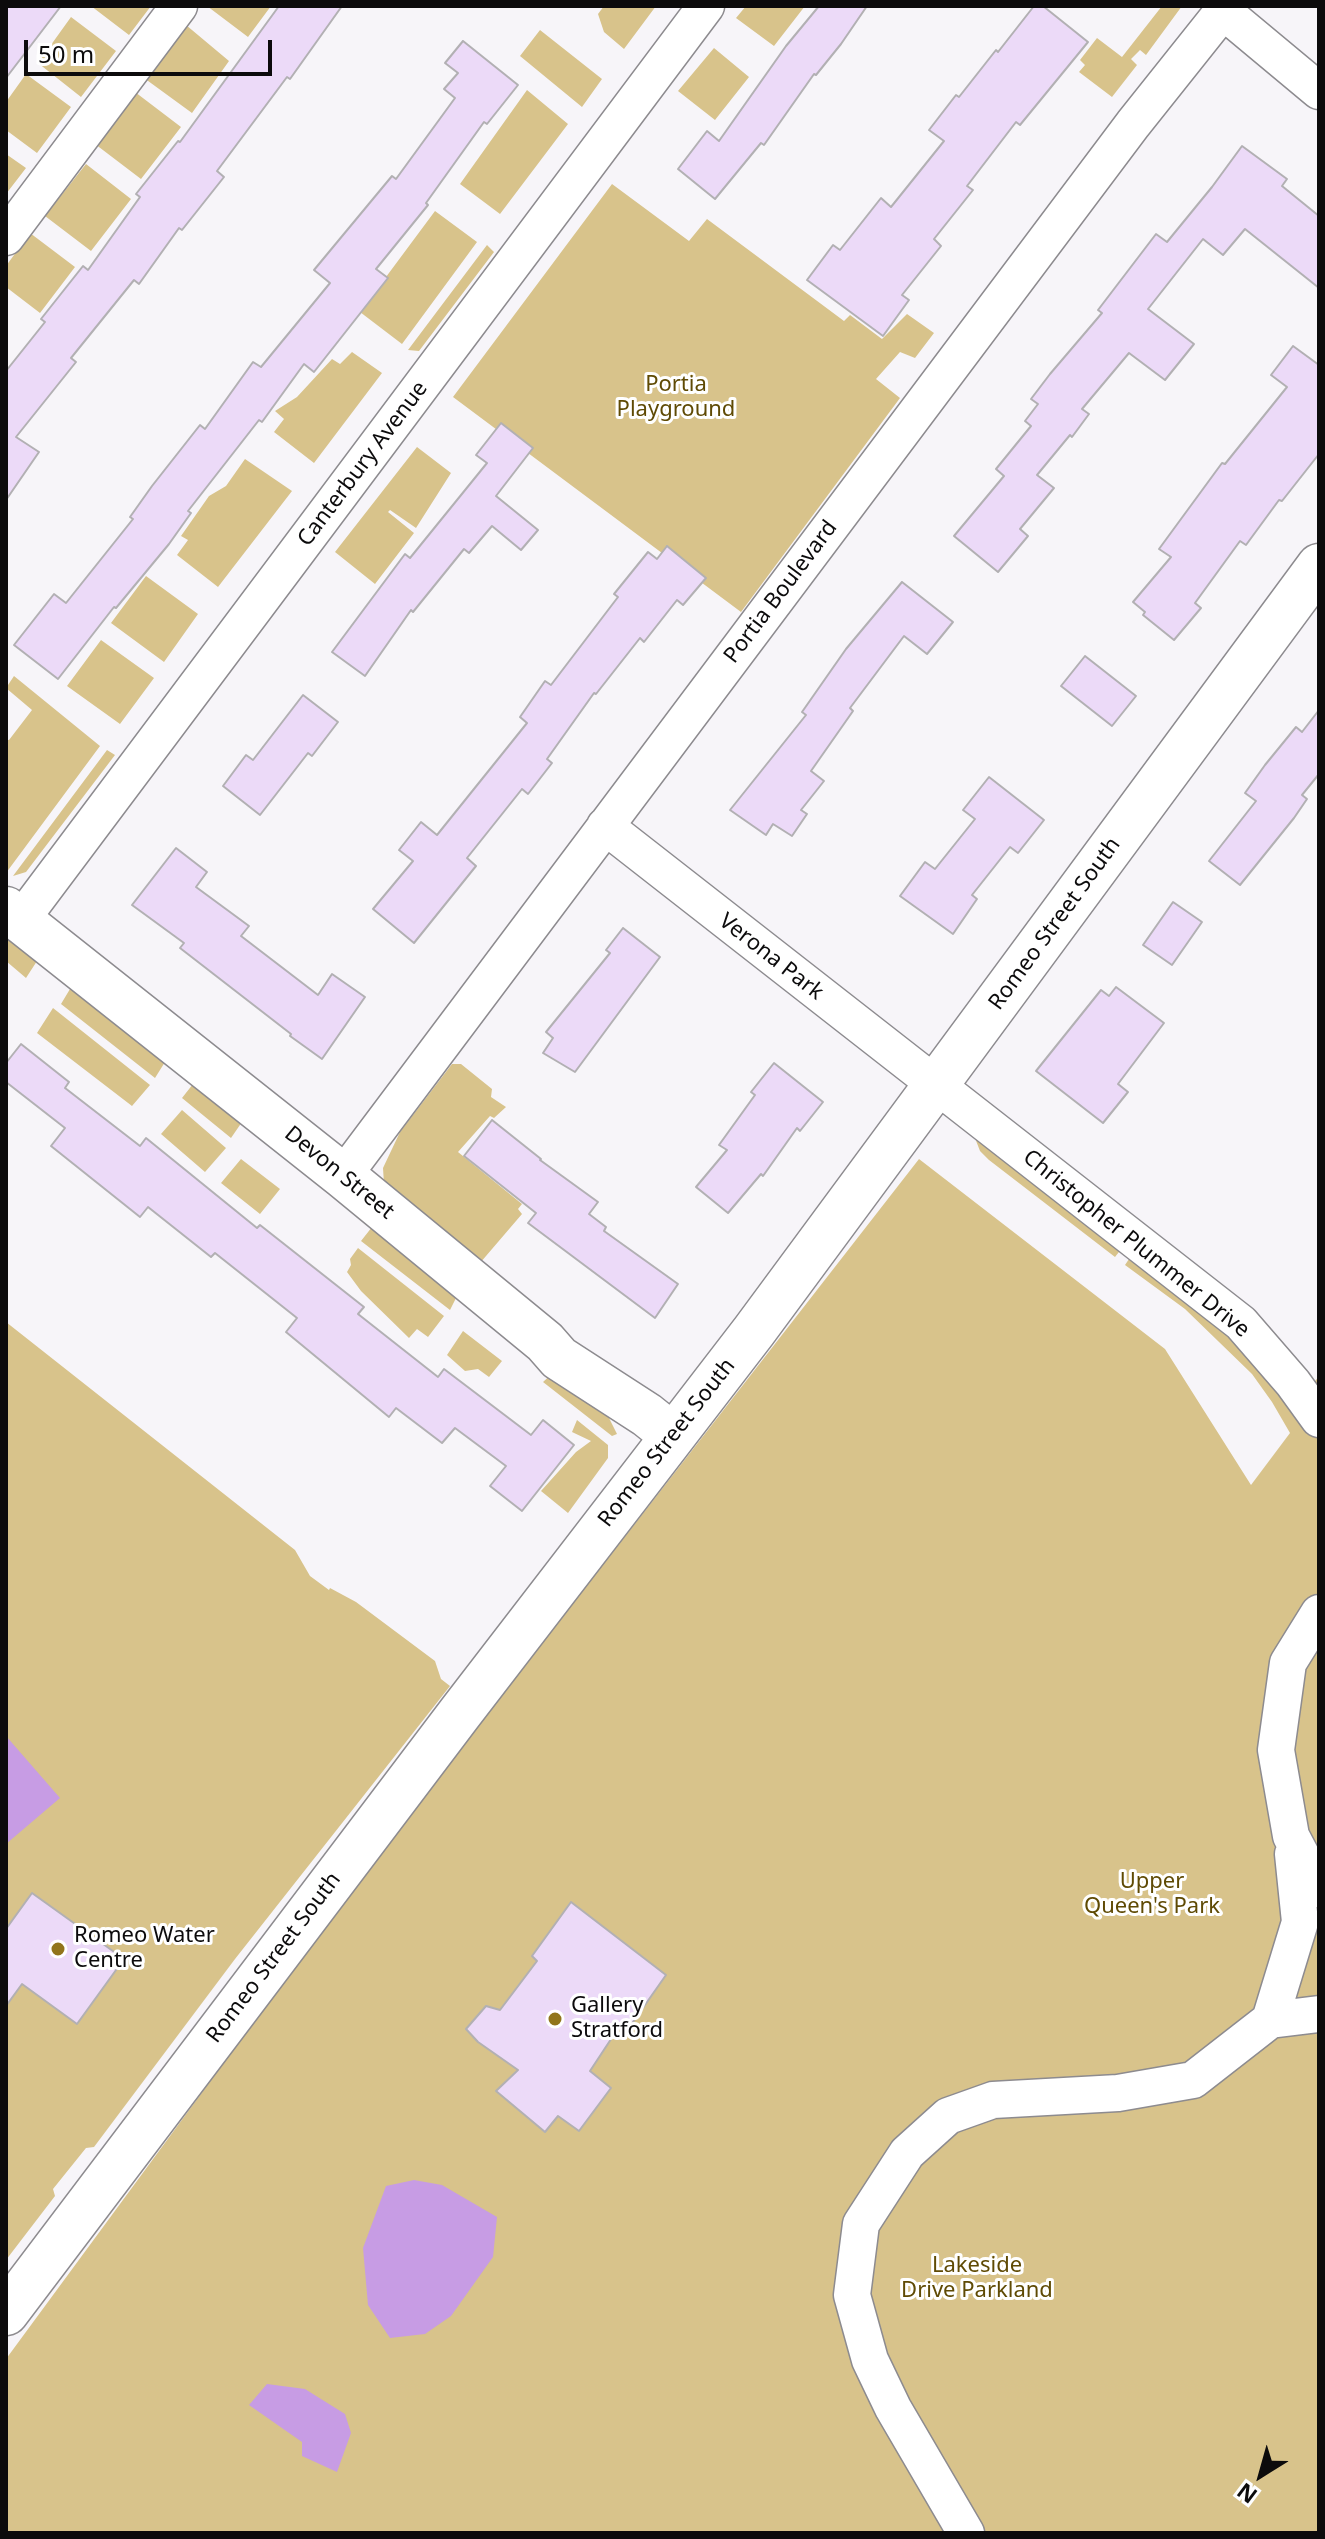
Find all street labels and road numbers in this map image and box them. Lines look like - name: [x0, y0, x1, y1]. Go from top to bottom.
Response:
- street label: Canterbury Avenue: [292, 376, 434, 552]
- street label: Portia Boulevard: [719, 515, 843, 669]
- street label: Romeo Street South: [984, 833, 1126, 1015]
- street label: Verona Park: [714, 908, 828, 1006]
- street label: Devon Street: [279, 1121, 399, 1225]
- street label: Christopher Plummer Drive: [1017, 1144, 1255, 1344]
- street label: Romeo Street South: [593, 1353, 741, 1533]
- street label: Romeo Street South: [201, 1868, 347, 2048]

